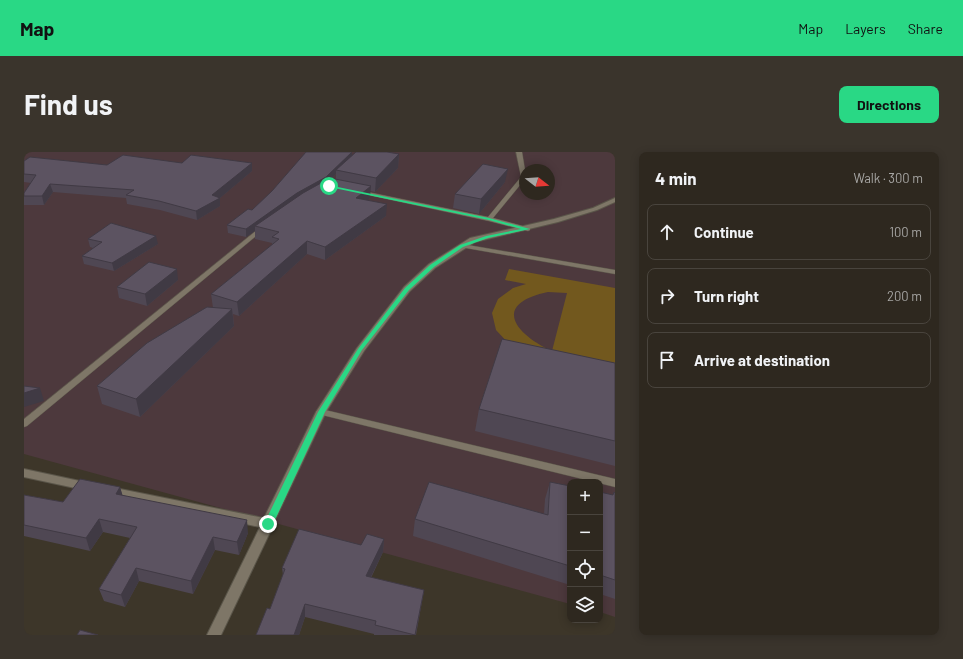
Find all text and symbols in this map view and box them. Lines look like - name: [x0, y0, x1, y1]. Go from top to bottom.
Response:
- text: Map: [20, 17, 54, 40]
- text: Map: [798, 20, 823, 37]
- text: Layers: [845, 20, 886, 37]
- text: Share: [908, 20, 943, 37]
- button: Directions: [839, 86, 939, 123]
- text: Find us: [24, 87, 113, 121]
- north arrow: [519, 164, 555, 200]
- text: 4 min: [655, 168, 697, 188]
- text: Walk · 300 m: [853, 170, 923, 186]
- route start: [320, 177, 338, 195]
- icon: ahead: [656, 221, 678, 243]
- text: Continue: [694, 223, 754, 241]
- text: 100 m: [889, 224, 922, 240]
- icon: right: [656, 285, 678, 307]
- text: Turn right: [694, 287, 759, 305]
- text: 200 m: [887, 288, 922, 304]
- icon: arrive: [656, 349, 678, 371]
- text: Arrive at destination: [694, 351, 830, 369]
- map controls: [567, 479, 603, 623]
- button: +: [567, 479, 603, 515]
- route end: [259, 515, 277, 533]
- button: −: [567, 515, 603, 551]
- button: locate: [567, 551, 603, 587]
- button: layers: [567, 587, 603, 623]

